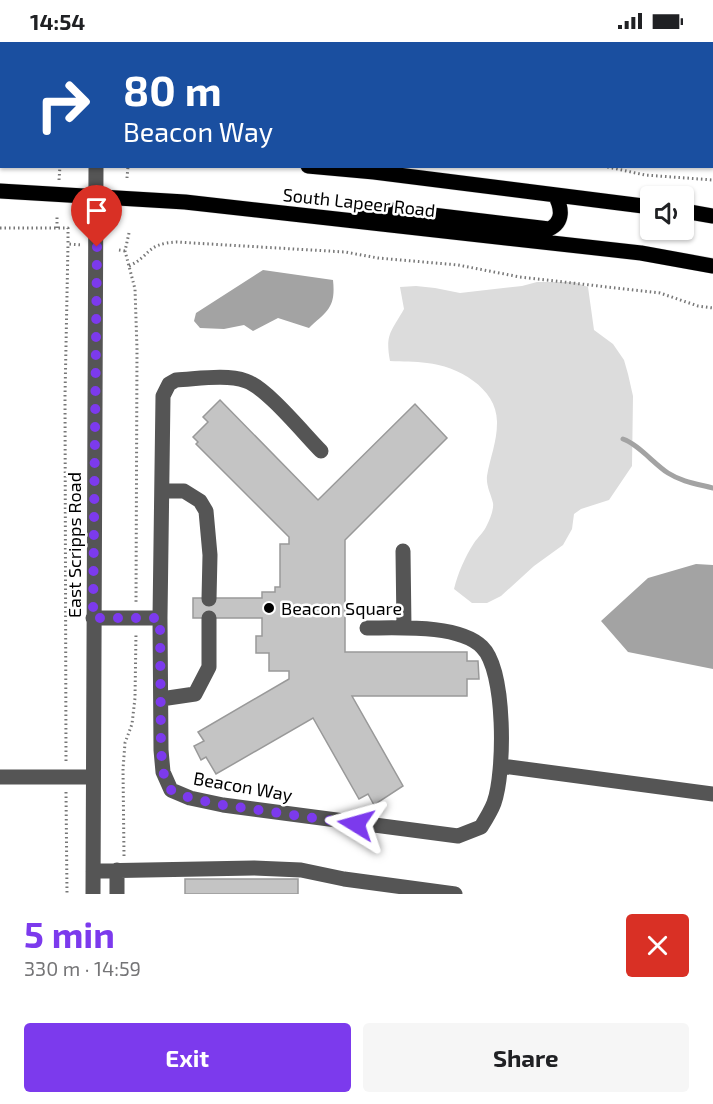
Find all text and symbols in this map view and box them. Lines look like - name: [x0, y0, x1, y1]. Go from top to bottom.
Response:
- text: 14:54: [30, 8, 85, 34]
- text: 80 m: [123, 64, 222, 114]
- icon: right: [24, 66, 102, 144]
- text: Beacon Way: [123, 115, 273, 147]
- street label: South Lapeer Road: [282, 183, 436, 221]
- pin: [71, 185, 122, 247]
- map controls: [640, 186, 694, 240]
- button: sound: [640, 186, 694, 240]
- icon: arrive: [80, 194, 113, 227]
- street label: East Scripps Road: [63, 472, 85, 618]
- place label: Beacon Square: [281, 597, 402, 619]
- marker: Beacon Square: [262, 601, 276, 615]
- street label: Beacon Way: [192, 766, 295, 806]
- position arrow: [324, 792, 388, 856]
- text: 5 min: [24, 912, 115, 955]
- button: close: [626, 914, 689, 977]
- text: 330 m · 14:59: [24, 956, 141, 980]
- button: Exit: [24, 1023, 351, 1092]
- button: Share: [363, 1023, 689, 1092]

